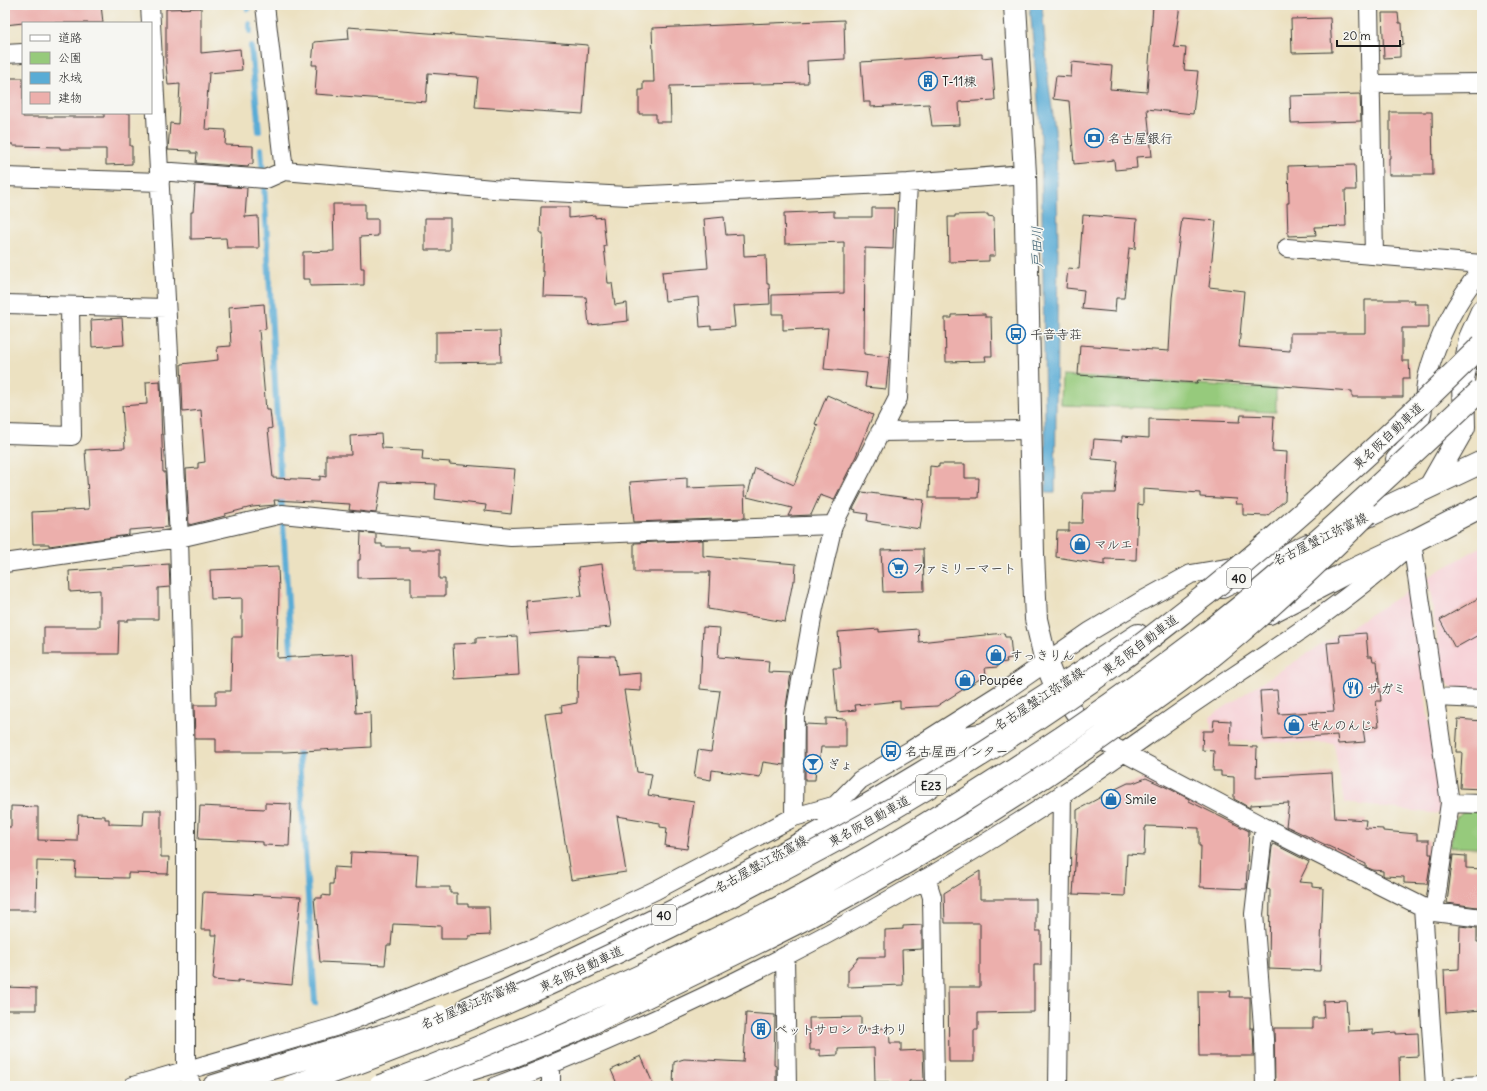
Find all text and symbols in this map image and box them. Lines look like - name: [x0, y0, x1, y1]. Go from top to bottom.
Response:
- legend: [22, 22, 152, 114]
- scale bar: [1337, 22, 1400, 48]
- text: 20 m: [1343, 28, 1371, 43]
- text: 道路: [58, 30, 82, 45]
- text: 公園: [58, 50, 82, 65]
- text: 水域: [58, 70, 82, 85]
- building icon: T-11棟: [917, 70, 939, 92]
- place label: T-11棟: [942, 73, 976, 90]
- text: 建物: [58, 90, 82, 105]
- bank icon: 名古屋銀行: [1083, 127, 1105, 149]
- place label: 名古屋銀行: [1108, 130, 1173, 147]
- water label: 戸田川: [1028, 226, 1046, 268]
- bus stop icon: 千音寺荘: [1005, 323, 1027, 345]
- place label: 千音寺荘: [1030, 326, 1082, 343]
- street label: 東名阪自動車道: [1349, 399, 1427, 473]
- street label: 名古屋蟹江弥富線: [1270, 508, 1371, 569]
- shop icon: マルエ: [1069, 533, 1091, 555]
- place label: マルエ: [1094, 536, 1133, 553]
- supermarket icon: ファミリーマート: [887, 557, 909, 579]
- place label: ファミリーマート: [912, 560, 1016, 577]
- road number: 40: [1227, 568, 1251, 588]
- street label: 東名阪自動車道: [1099, 611, 1181, 679]
- shop icon: すっきりん: [985, 644, 1007, 666]
- place label: すっきりん: [1010, 647, 1075, 664]
- street label: 名古屋蟹江弥富線: [991, 663, 1088, 734]
- shop icon: Poupée: [954, 669, 976, 691]
- place label: Poupée: [979, 672, 1023, 689]
- restaurant icon: サガミ: [1342, 677, 1364, 699]
- place label: サガミ: [1367, 680, 1406, 697]
- shop icon: せんのんじ: [1283, 714, 1305, 736]
- place label: せんのんじ: [1308, 717, 1373, 734]
- bus stop icon: 名古屋西インター: [880, 740, 902, 762]
- place label: 名古屋西インター: [905, 743, 1008, 760]
- bar icon: ぎょ: [802, 753, 824, 775]
- place label: ぎょ: [827, 756, 853, 773]
- road number: E23: [916, 775, 946, 795]
- shop icon: Smile: [1100, 788, 1122, 810]
- place label: Smile: [1125, 791, 1156, 808]
- street label: 東名阪自動車道: [825, 792, 913, 850]
- street label: 名古屋蟹江弥富線: [711, 831, 811, 897]
- road number: 40: [652, 905, 676, 925]
- street label: 東名阪自動車道: [536, 942, 626, 996]
- street label: 名古屋蟹江弥富線: [418, 976, 521, 1033]
- building icon: ペットサロン ひまわり: [750, 1018, 772, 1040]
- place label: ペットサロン ひまわり: [775, 1021, 908, 1038]

